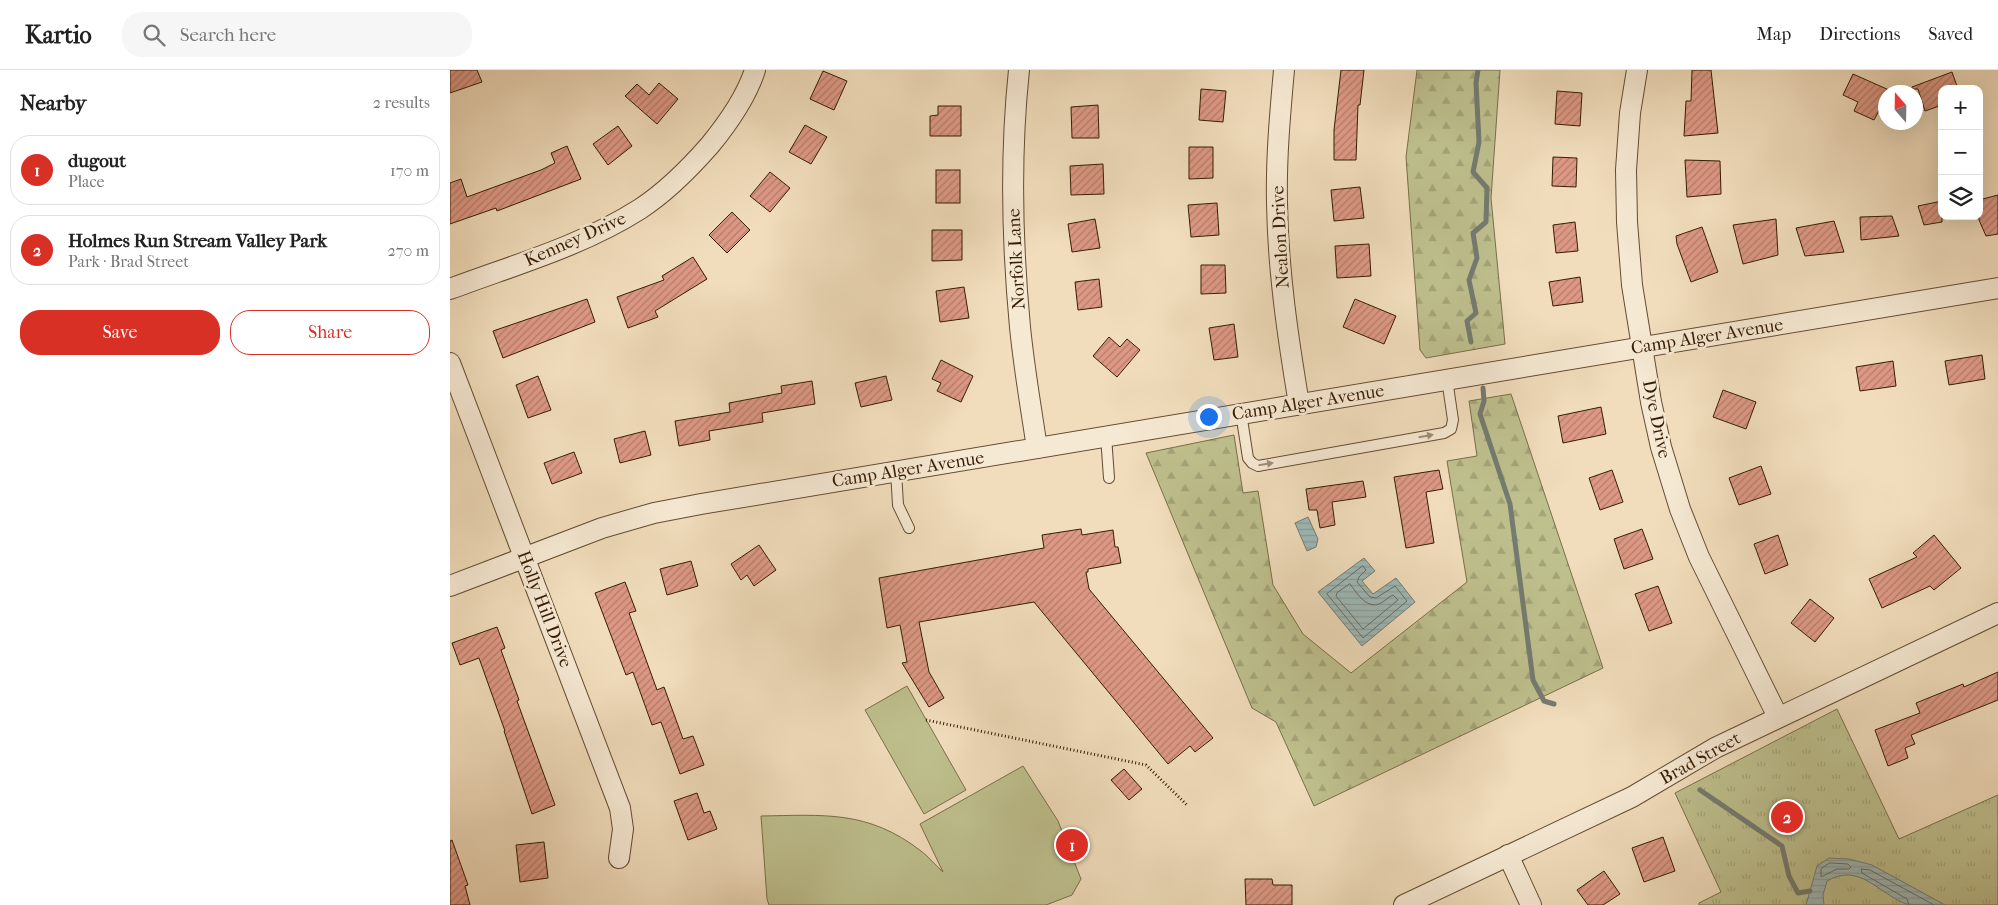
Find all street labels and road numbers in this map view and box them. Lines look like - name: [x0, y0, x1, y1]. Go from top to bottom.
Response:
- street label: Nealon Drive: [1267, 185, 1294, 289]
- street label: Kenney Drive: [521, 208, 629, 271]
- street label: Norfolk Lane: [1003, 208, 1030, 310]
- street label: Camp Alger Avenue: [1630, 314, 1785, 359]
- street label: Dye Drive: [1638, 378, 1675, 460]
- street label: Camp Alger Avenue: [1231, 380, 1386, 425]
- street label: Camp Alger Avenue: [831, 447, 986, 492]
- street label: Holly Hill Drive: [513, 548, 576, 671]
- street label: Brad Street: [1656, 727, 1745, 789]

